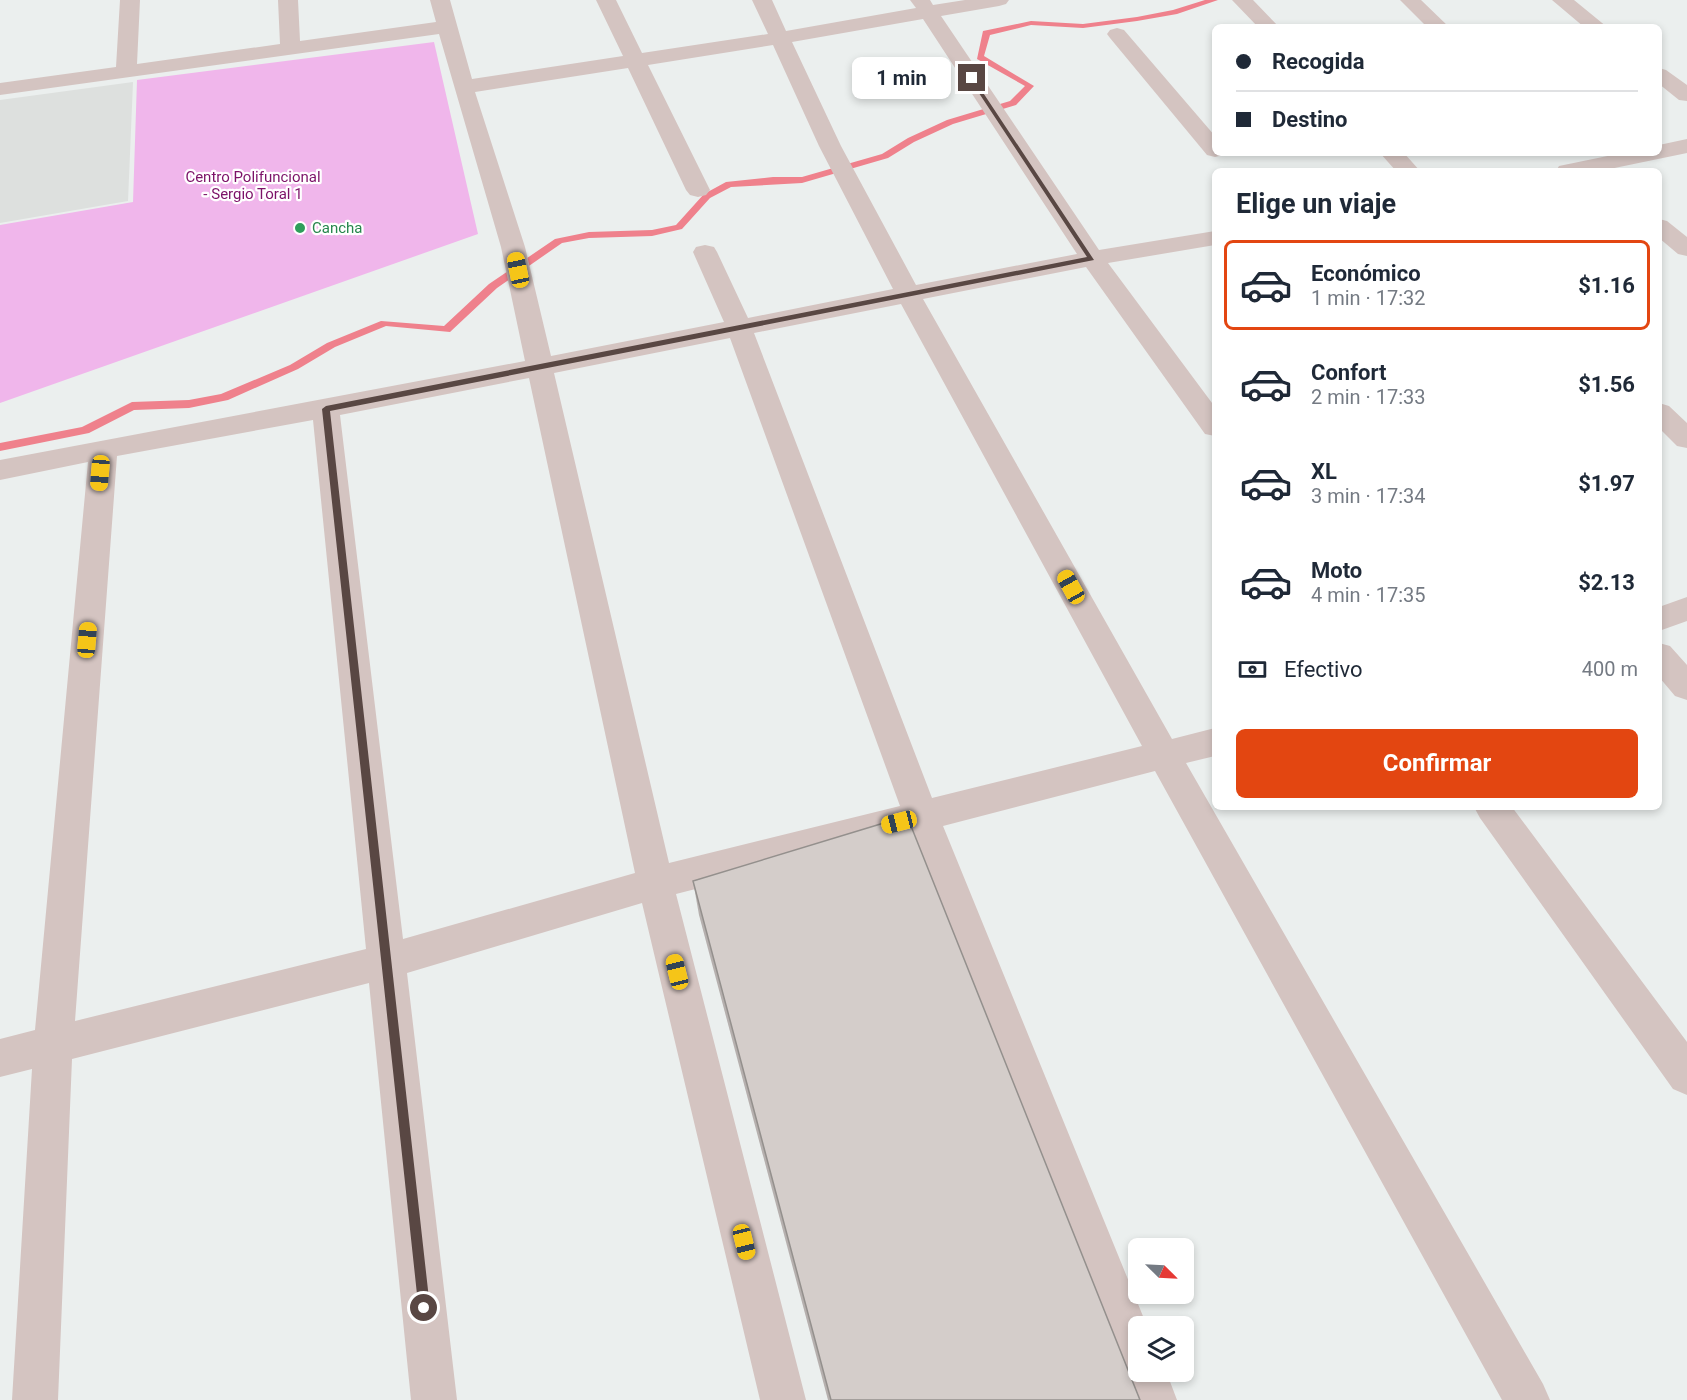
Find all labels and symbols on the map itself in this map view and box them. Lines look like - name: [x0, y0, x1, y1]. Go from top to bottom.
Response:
- callout: 1 min: [852, 57, 951, 99]
- route end: [958, 64, 985, 91]
- park label: Centro Polifuncional - Sergio Toral 1: [185, 168, 321, 203]
- place label: Cancha: [312, 219, 362, 237]
- marker: Cancha: [293, 221, 307, 235]
- car: [505, 251, 531, 289]
- car: [89, 454, 111, 492]
- car: [1054, 567, 1088, 607]
- car: [76, 621, 98, 659]
- car: [879, 809, 919, 835]
- car: [664, 952, 690, 992]
- car: [731, 1222, 757, 1262]
- north arrow: [1128, 1238, 1194, 1304]
- route start: [410, 1294, 437, 1321]

